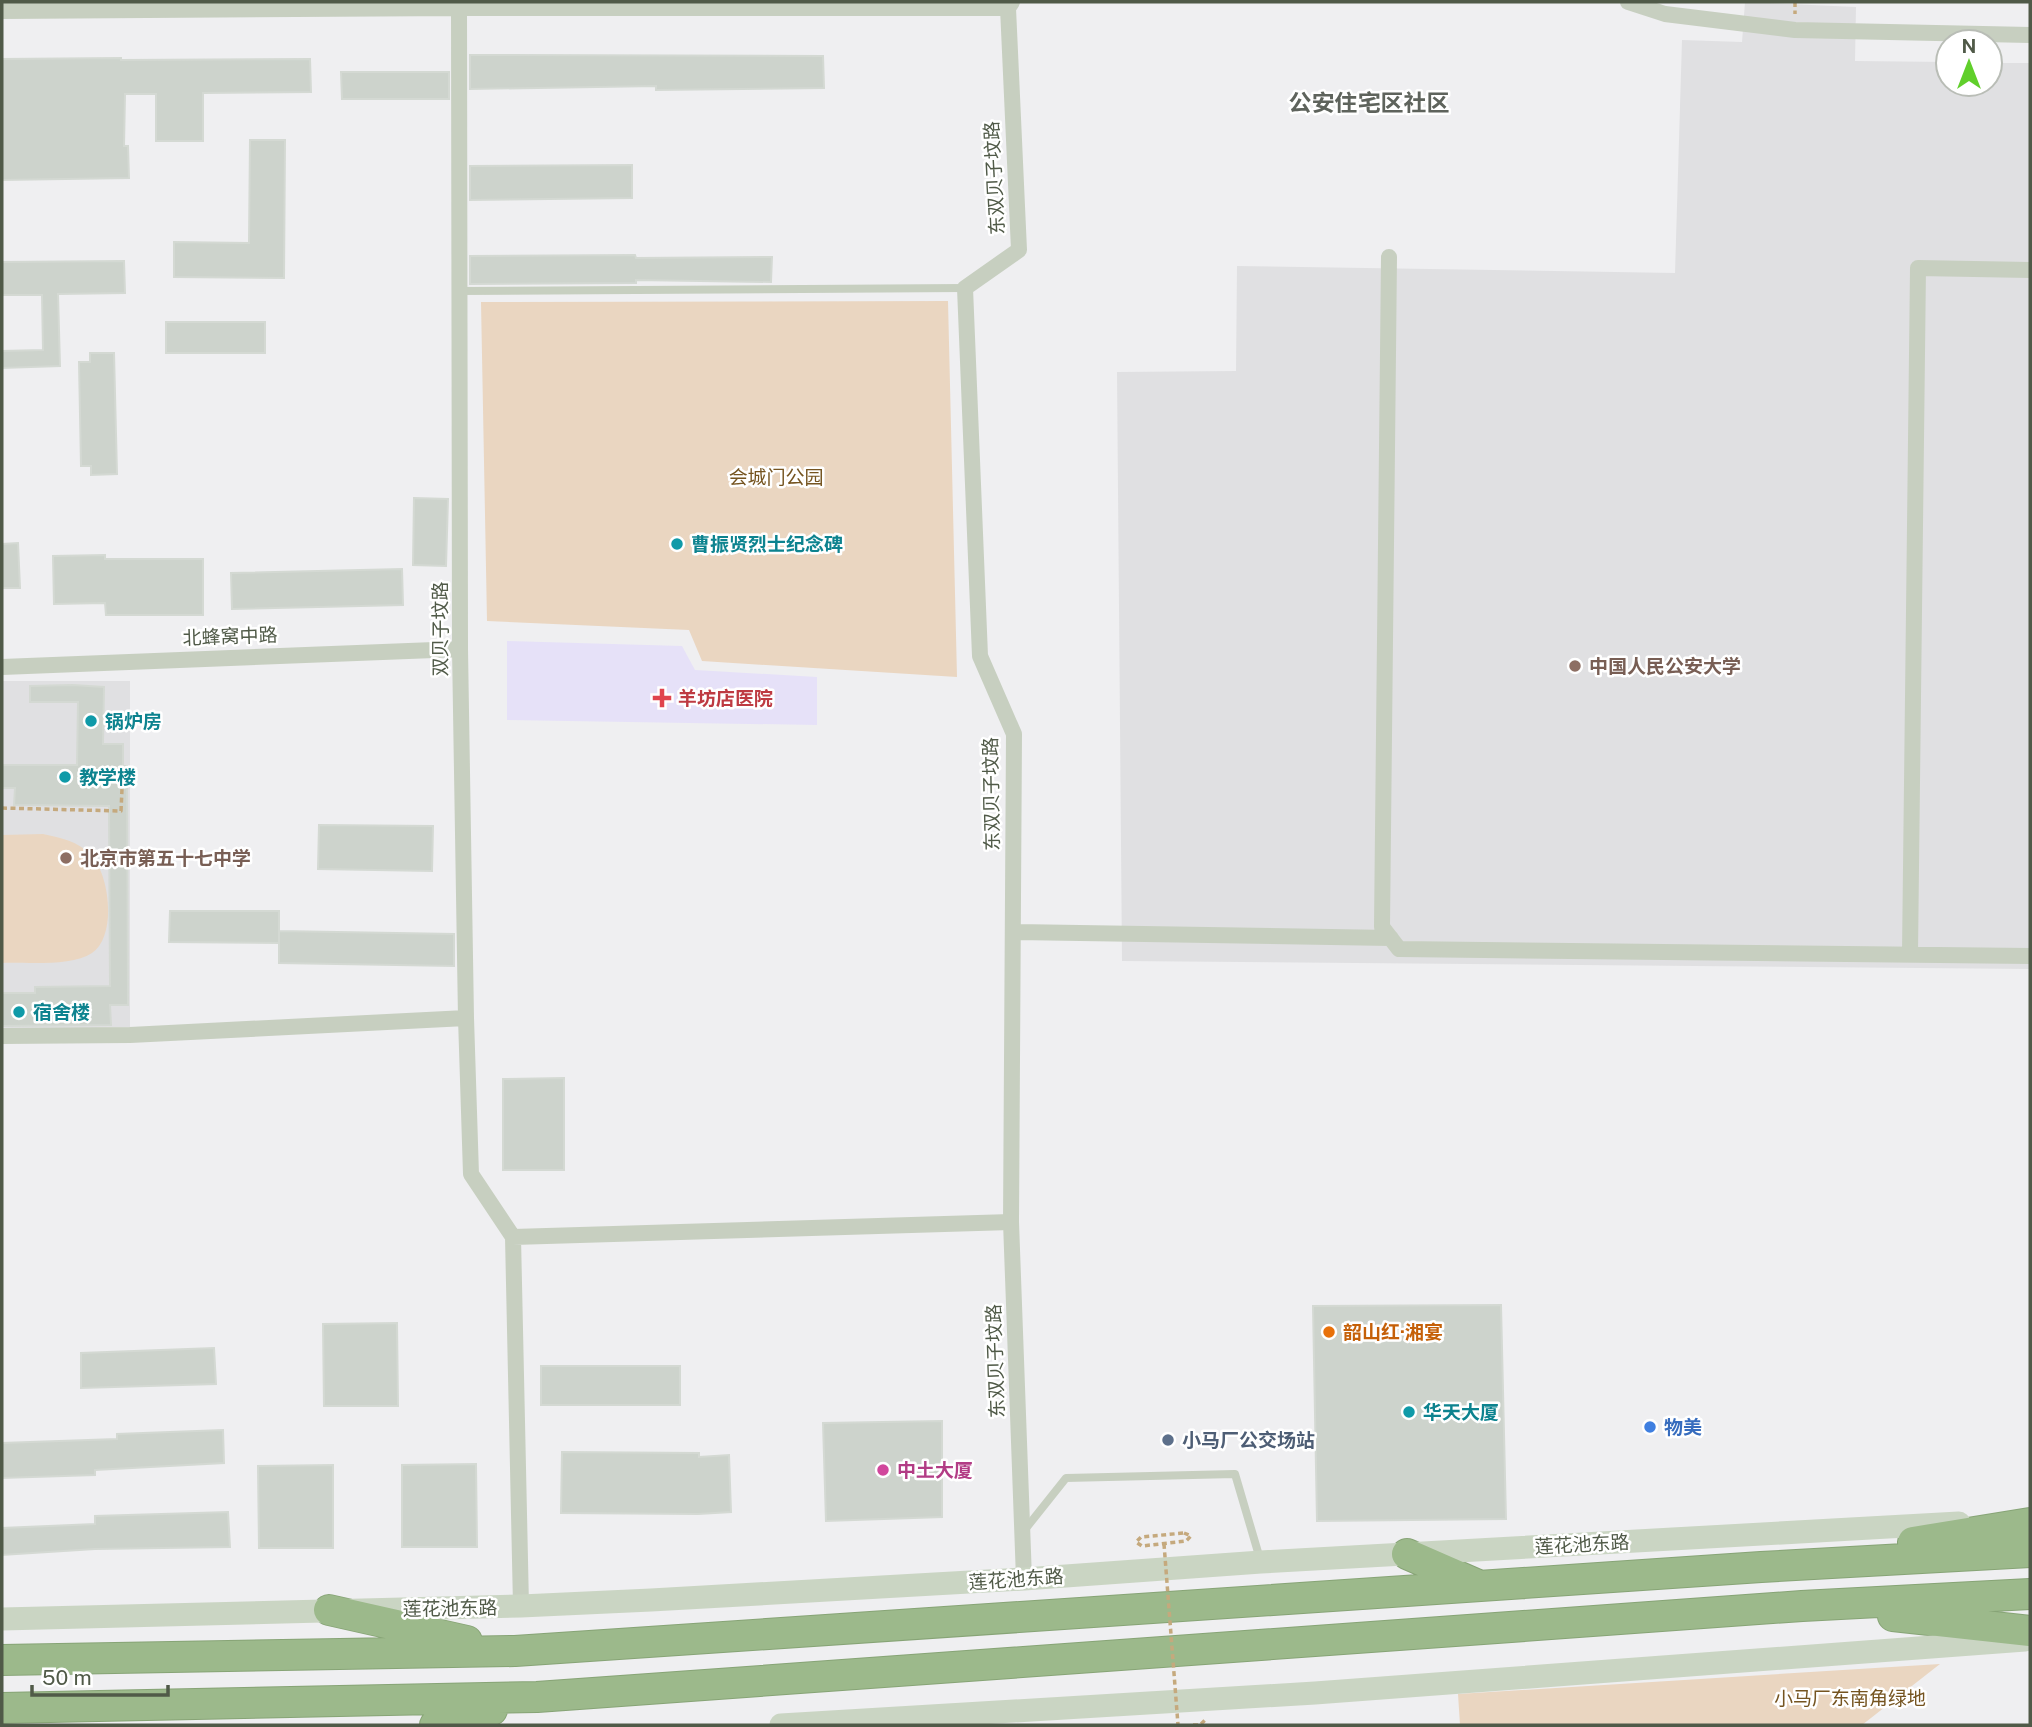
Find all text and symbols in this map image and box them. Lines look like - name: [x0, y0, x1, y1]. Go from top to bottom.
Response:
- north arrow: [1934, 28, 2004, 98]
- text: N: [1962, 35, 1976, 57]
- district label: 公安住宅区社区: [1289, 89, 1450, 116]
- street label: 东双贝子坟路: [980, 120, 1008, 236]
- park label: 会城门公园: [728, 466, 824, 488]
- place label: 曹振贤烈士纪念碑: [691, 533, 843, 555]
- marker: 曹振贤烈士纪念碑: [669, 536, 685, 552]
- street label: 双贝子坟路: [429, 581, 451, 677]
- street label: 北蜂窝中路: [182, 623, 278, 649]
- place label: 中国人民公安大学: [1589, 655, 1741, 677]
- marker: 中国人民公安大学: [1567, 658, 1583, 674]
- place label: 羊坊店医院: [678, 687, 773, 709]
- marker: 羊坊店医院: [652, 688, 672, 708]
- place label: 锅炉房: [105, 710, 162, 732]
- marker: 锅炉房: [83, 713, 99, 729]
- street label: 东双贝子坟路: [979, 737, 1003, 851]
- place label: 教学楼: [79, 766, 136, 788]
- marker: 教学楼: [57, 769, 73, 785]
- place label: 北京市第五十七中学: [80, 847, 251, 869]
- marker: 北京市第五十七中学: [58, 850, 74, 866]
- place label: 宿舍楼: [33, 1001, 90, 1023]
- marker: 宿舍楼: [11, 1004, 27, 1020]
- street label: 东双贝子坟路: [982, 1304, 1008, 1418]
- place label: 韶山红·湘宴: [1343, 1321, 1443, 1343]
- marker: 韶山红·湘宴: [1321, 1324, 1337, 1340]
- place label: 华天大厦: [1423, 1401, 1499, 1423]
- marker: 华天大厦: [1401, 1404, 1417, 1420]
- place label: 物美: [1664, 1416, 1702, 1438]
- marker: 物美: [1642, 1419, 1658, 1435]
- place label: 小马厂公交场站: [1182, 1429, 1315, 1451]
- marker: 小马厂公交场站: [1160, 1432, 1176, 1448]
- place label: 中土大厦: [897, 1459, 973, 1481]
- marker: 中土大厦: [875, 1462, 891, 1478]
- street label: 莲花池东路: [1534, 1531, 1630, 1557]
- street label: 莲花池东路: [968, 1565, 1064, 1593]
- street label: 莲花池东路: [402, 1596, 498, 1620]
- scale bar: [32, 1654, 168, 1698]
- text: 50 m: [42, 1665, 92, 1690]
- park label: 小马厂东南角绿地: [1774, 1687, 1926, 1709]

